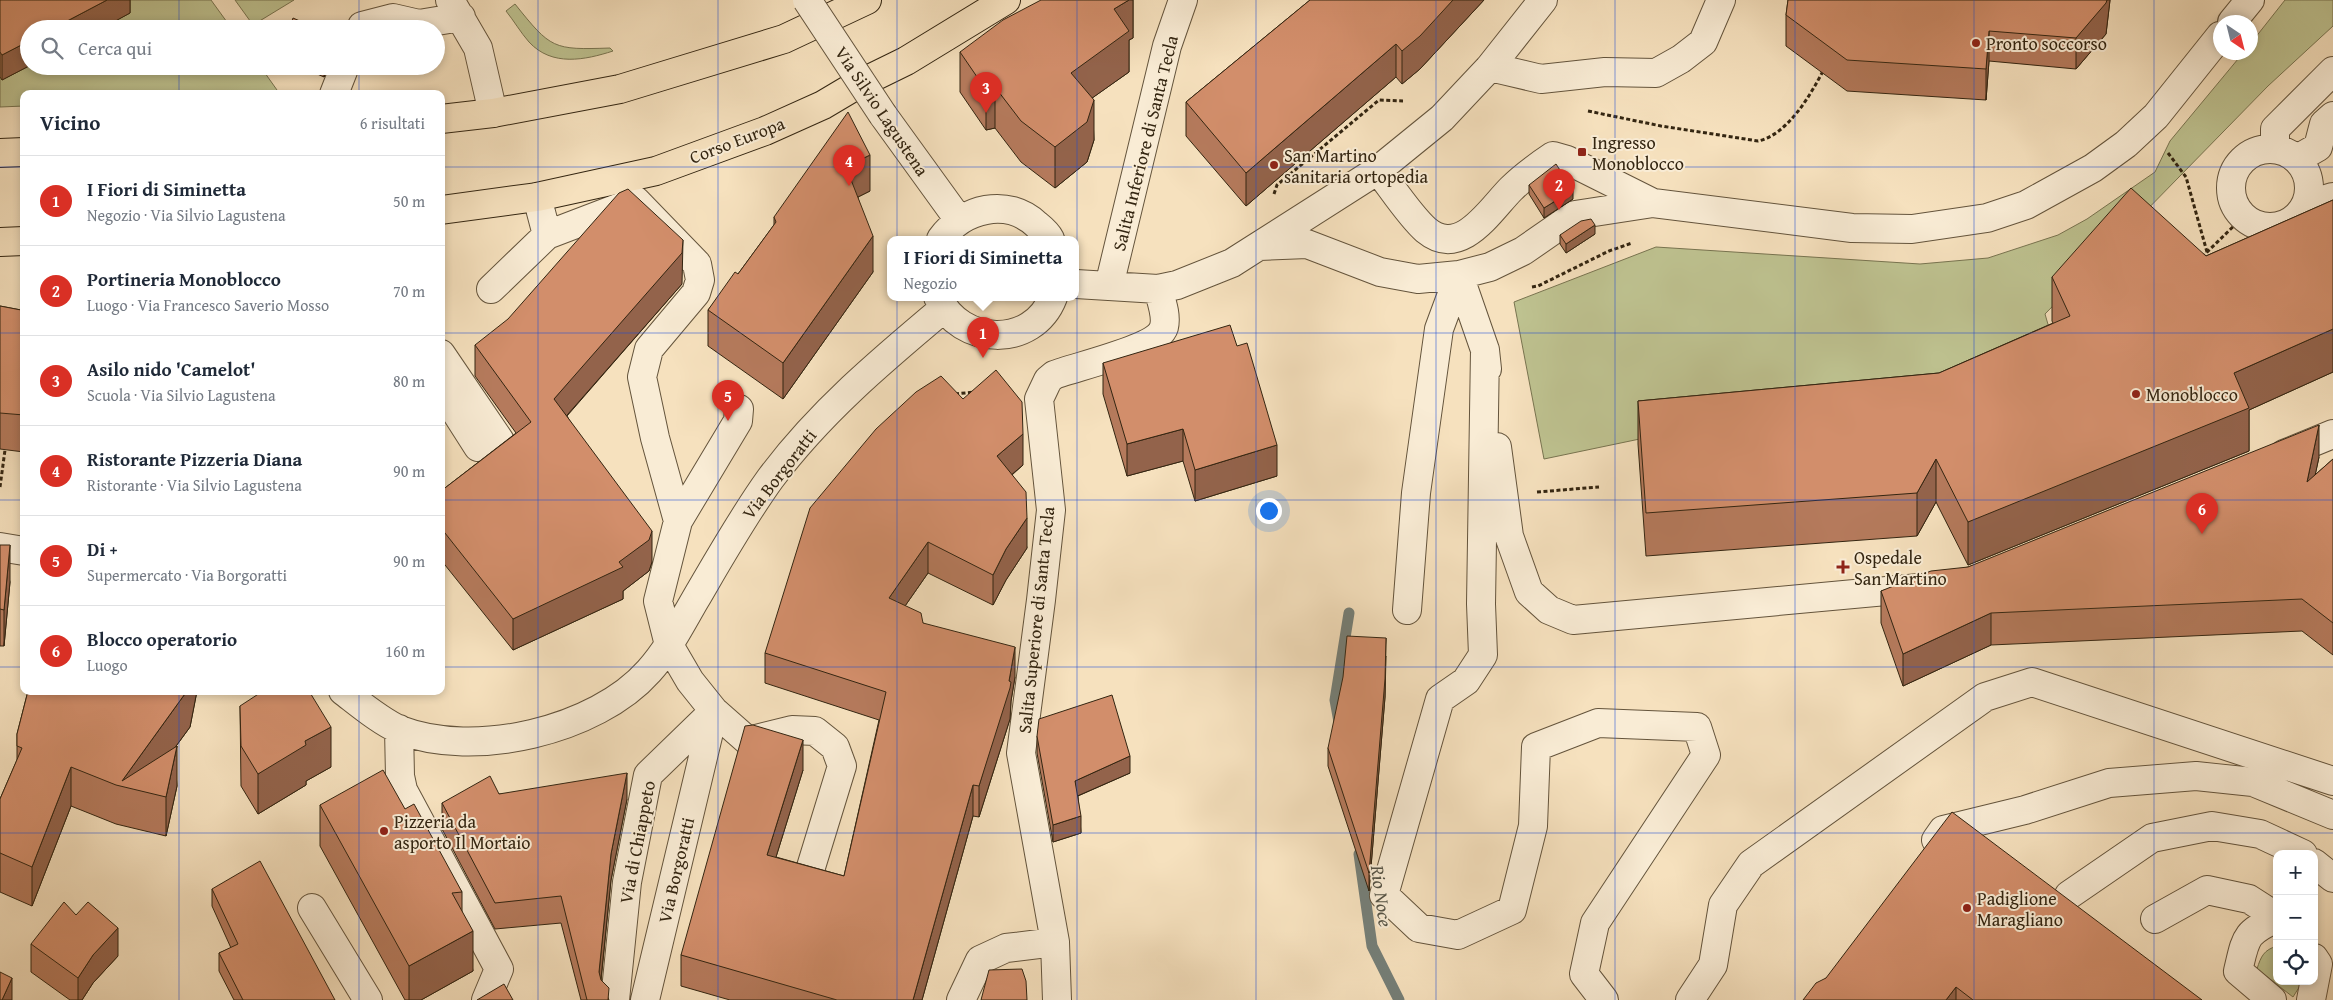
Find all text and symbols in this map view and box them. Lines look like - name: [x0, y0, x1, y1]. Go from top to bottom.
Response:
- north arrow: [2213, 15, 2258, 60]
- search box: [20, 20, 445, 75]
- place label: Pronto soccorso: [1986, 30, 2107, 57]
- street label: Salita Inferiore di Santa Tecla: [1105, 32, 1185, 254]
- icon: search: [38, 34, 66, 62]
- text: Cerca qui: [78, 34, 152, 62]
- marker: Pronto soccorso: [1970, 37, 1982, 49]
- street label: Via Silvio Lagustena: [828, 40, 936, 182]
- pin: 3: [970, 72, 1002, 113]
- text: Vicino: [40, 107, 100, 138]
- street label: Corso Europa: [685, 109, 789, 171]
- text: 6 risultati: [360, 111, 425, 135]
- place label: Ingresso Monoblocco: [1592, 129, 1684, 177]
- place label: San Martino sanitaria ortopedia: [1284, 142, 1429, 190]
- pin: 4: [833, 145, 865, 186]
- marker: Ingresso Monoblocco: [1576, 146, 1588, 158]
- marker: San Martino sanitaria ortopedia: [1268, 159, 1280, 171]
- pin: 2: [1543, 169, 1575, 210]
- text: I Fiori di Siminetta: [87, 175, 246, 203]
- text: 1: [52, 189, 60, 213]
- text: 50 m: [393, 189, 425, 213]
- text: Negozio · Via Silvio Lagustena: [87, 203, 285, 227]
- popup: [887, 236, 1079, 301]
- text: I Fiori di Siminetta: [904, 243, 1062, 271]
- text: Portineria Monoblocco: [87, 265, 281, 293]
- text: Negozio: [904, 271, 957, 295]
- text: 2: [52, 279, 60, 303]
- text: 70 m: [393, 279, 425, 303]
- text: Luogo · Via Francesco Saverio Mosso: [87, 293, 329, 317]
- pin: 1: [967, 317, 999, 358]
- text: Asilo nido 'Camelot': [87, 355, 256, 383]
- text: 3: [52, 369, 60, 393]
- text: 80 m: [393, 369, 425, 393]
- pin: 5: [712, 380, 744, 421]
- place label: Monoblocco: [2146, 381, 2238, 408]
- text: Scuola · Via Silvio Lagustena: [87, 383, 276, 407]
- marker: Monoblocco: [2130, 388, 2142, 400]
- street label: Via Borgoratti: [735, 423, 823, 525]
- text: Ristorante Pizzeria Diana: [87, 445, 302, 473]
- text: 4: [52, 459, 60, 483]
- text: 90 m: [393, 459, 425, 483]
- text: Ristorante · Via Silvio Lagustena: [87, 473, 302, 497]
- pin: 6: [2186, 493, 2218, 534]
- your location: [1256, 498, 1282, 524]
- street label: Salita Superiore di Santa Tecla: [1011, 505, 1061, 735]
- text: Di +: [87, 535, 118, 563]
- place label: Ospedale San Martino: [1854, 544, 1947, 592]
- text: 5: [52, 549, 60, 573]
- text: 90 m: [393, 549, 425, 573]
- marker: Ospedale San Martino: [1836, 560, 1850, 574]
- text: Supermercato · Via Borgoratti: [87, 563, 287, 587]
- text: Blocco operatorio: [87, 625, 237, 653]
- text: 6: [52, 639, 60, 663]
- text: 160 m: [385, 639, 425, 663]
- text: Luogo: [87, 653, 128, 677]
- street label: Via di Chiappeto: [612, 778, 662, 906]
- place label: Pizzeria da asporto Il Mortaio: [394, 808, 531, 856]
- street label: Via Borgoratti: [651, 814, 701, 926]
- marker: Pizzeria da asporto Il Mortaio: [378, 825, 390, 837]
- map controls: [2273, 850, 2318, 985]
- button: +: [2273, 850, 2318, 895]
- water label: Rio Noce: [1364, 862, 1400, 929]
- place label: Padiglione Maragliano: [1977, 885, 2063, 933]
- button: −: [2273, 895, 2318, 940]
- marker: Padiglione Maragliano: [1961, 902, 1973, 914]
- button: locate: [2273, 940, 2318, 985]

